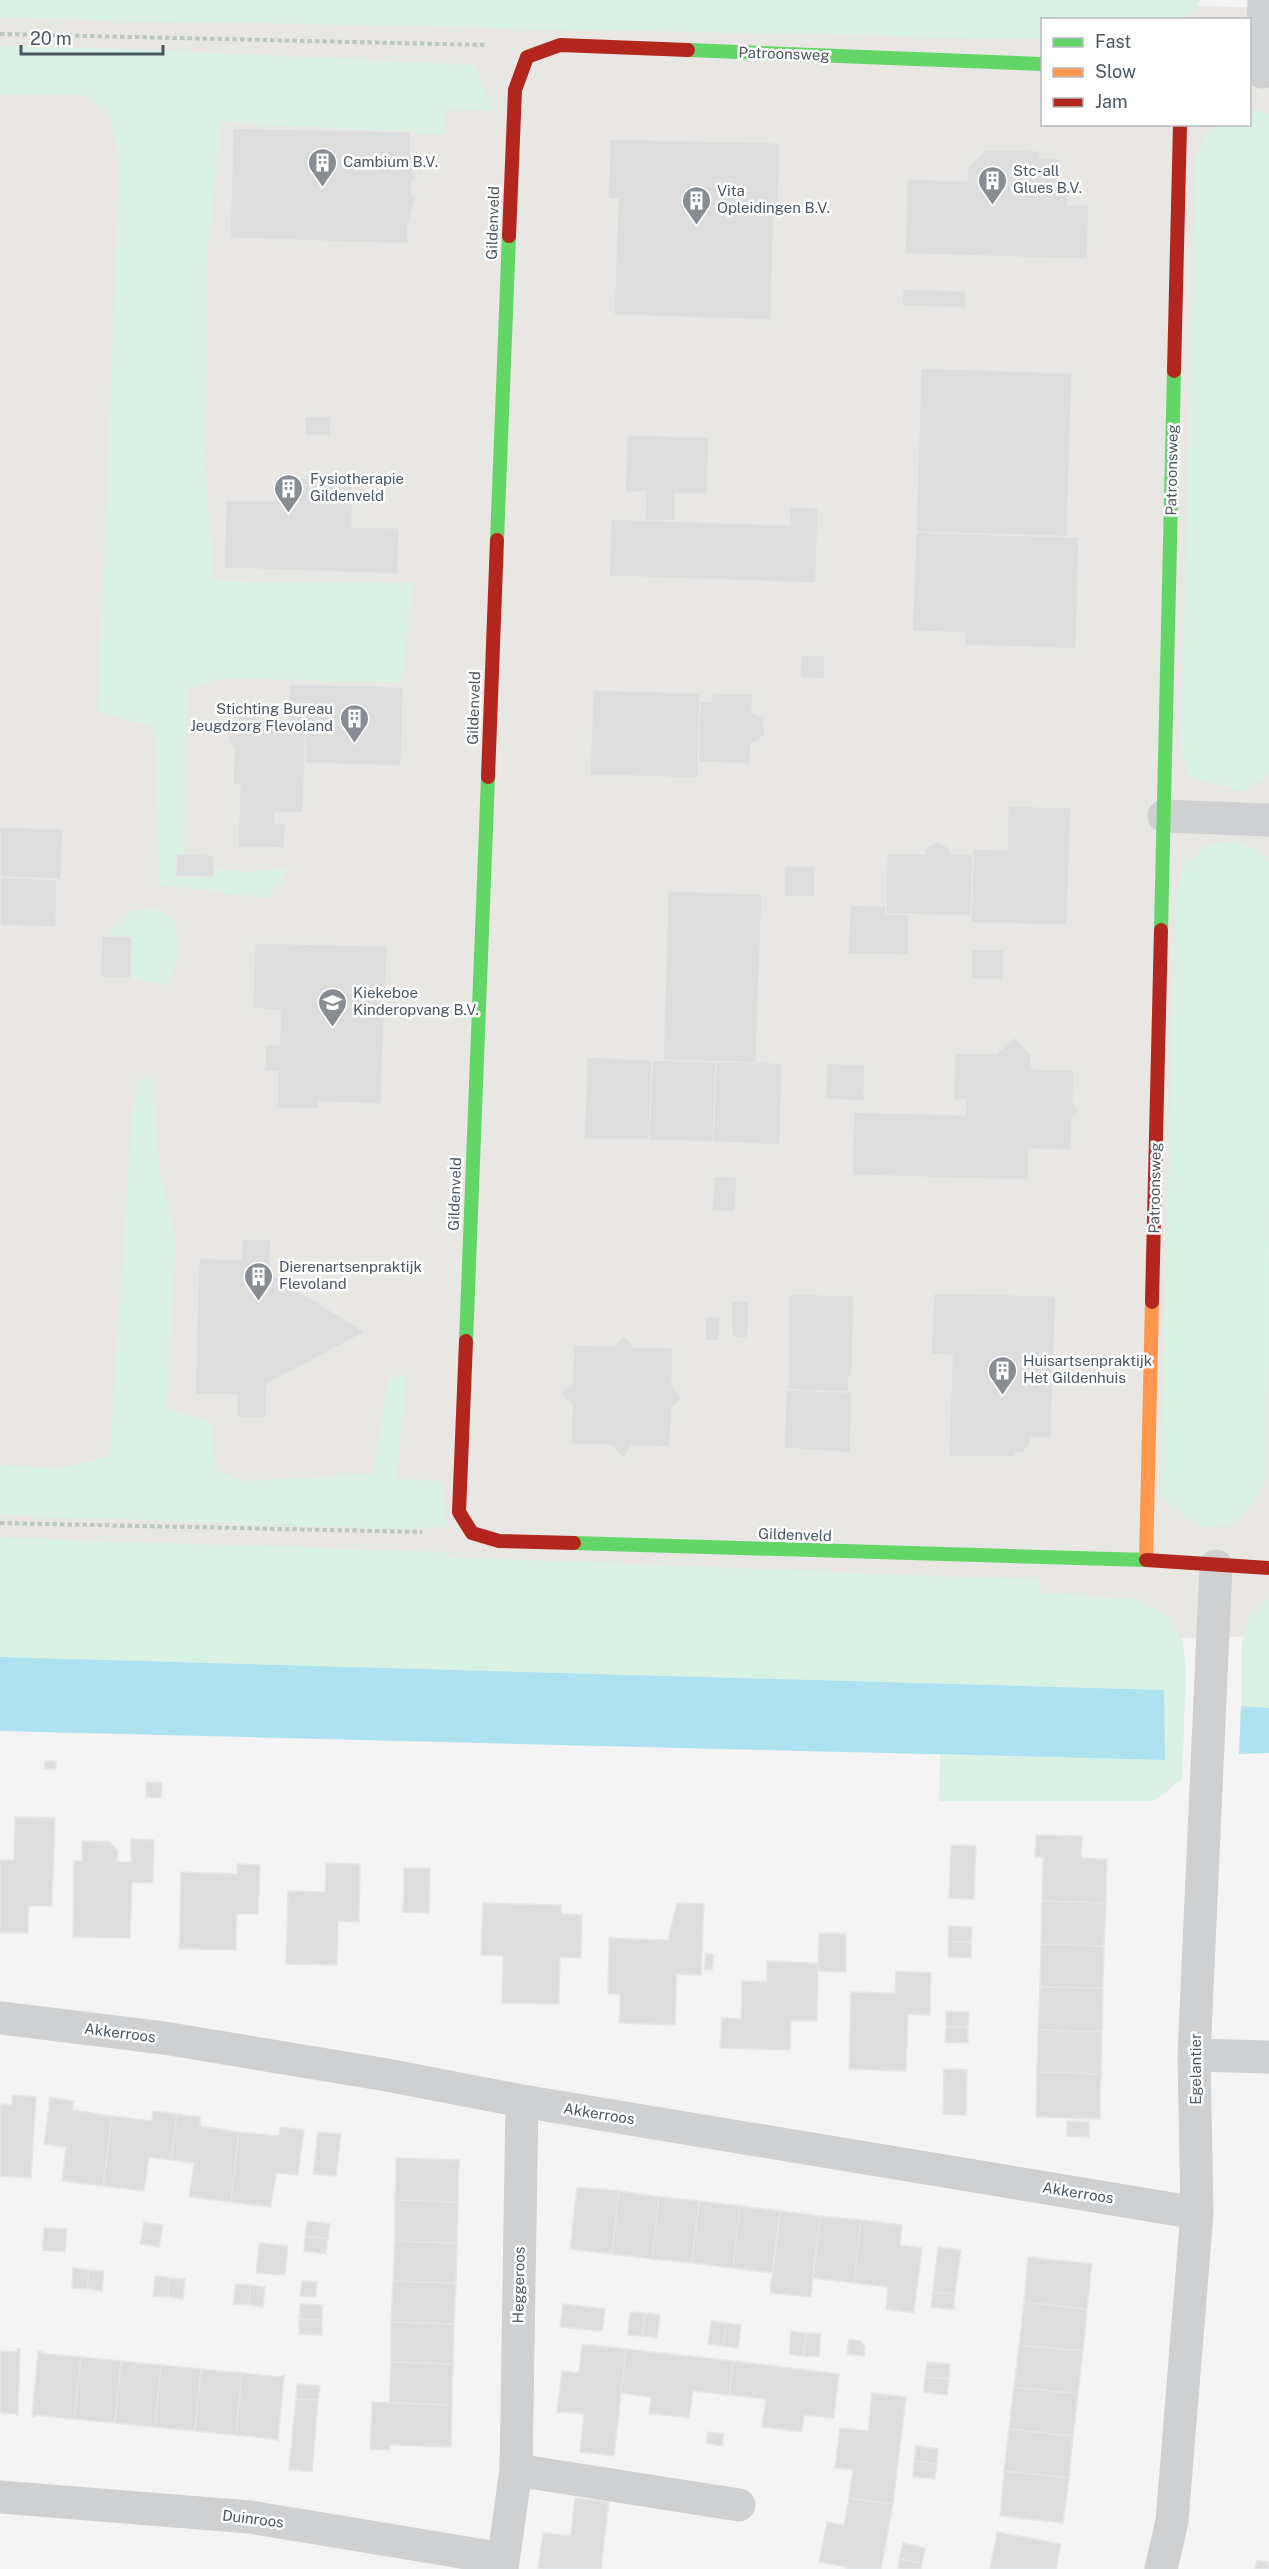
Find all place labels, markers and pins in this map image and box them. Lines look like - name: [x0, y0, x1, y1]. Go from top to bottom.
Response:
- building icon: Cambium B.V.: [306, 146, 338, 188]
- place label: Cambium B.V.: [343, 153, 438, 170]
- place label: Stc-all Glues B.V.: [1013, 162, 1082, 196]
- building icon: Stc-all Glues B.V.: [976, 164, 1008, 206]
- place label: Vita Opleidingen B.V.: [717, 182, 830, 216]
- building icon: Vita Opleidingen B.V.: [680, 184, 712, 226]
- place label: Fysiotherapie Gildenveld: [310, 470, 404, 504]
- building icon: Fysiotherapie Gildenveld: [273, 472, 305, 514]
- place label: Stichting Bureau Jeugdzorg Flevoland: [190, 700, 333, 734]
- building icon: Stichting Bureau Jeugdzorg Flevoland: [338, 702, 370, 744]
- place label: Kiekeboe Kinderopvang B.V.: [353, 984, 479, 1018]
- school or university icon: Kiekeboe Kinderopvang B.V.: [316, 986, 348, 1028]
- place label: Dierenartsenpraktijk Flevoland: [279, 1258, 422, 1292]
- building icon: Dierenartsenpraktijk Flevoland: [242, 1260, 274, 1302]
- place label: Huisartsenpraktijk Het Gildenhuis: [1023, 1352, 1152, 1386]
- building icon: Huisartsenpraktijk Het Gildenhuis: [986, 1354, 1018, 1396]

